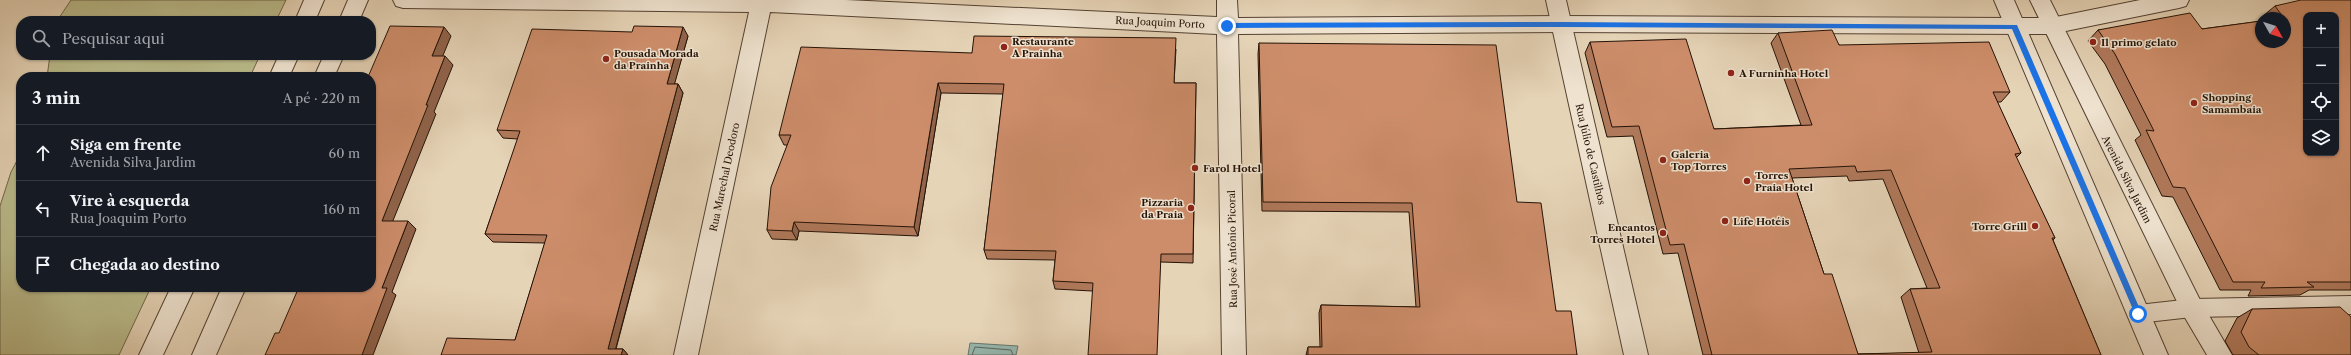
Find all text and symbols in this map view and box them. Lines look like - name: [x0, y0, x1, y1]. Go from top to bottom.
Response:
- north arrow: [2255, 12, 2291, 48]
- map controls: [2303, 12, 2339, 156]
- button: +: [2303, 12, 2339, 48]
- street label: Rua Joaquim Porto: [1115, 14, 1205, 31]
- search box: [16, 16, 376, 60]
- route end: [1218, 17, 1236, 35]
- icon: search: [30, 27, 52, 49]
- text: Pesquisar aqui: [62, 29, 165, 48]
- place label: Restaurante A Prainha: [1011, 35, 1074, 60]
- place label: Il primo gelato: [2101, 36, 2177, 49]
- marker: Il primo gelato: [2088, 37, 2098, 47]
- marker: Restaurante A Prainha: [999, 42, 1009, 52]
- place label: Pousada Morada da Prainha: [614, 47, 699, 72]
- button: −: [2303, 48, 2339, 84]
- marker: Pousada Morada da Prainha: [601, 54, 611, 64]
- place label: A Furninha Hotel: [1738, 67, 1829, 80]
- marker: A Furninha Hotel: [1726, 68, 1736, 78]
- button: locate: [2303, 84, 2339, 120]
- text: 3 min: [32, 88, 81, 108]
- text: A pé · 220 m: [283, 90, 360, 106]
- place label: Shopping Samambaia: [2202, 91, 2262, 116]
- marker: Shopping Samambaia: [2189, 98, 2199, 108]
- street label: Rua Júlio de Castilhos: [1573, 102, 1608, 206]
- button: layers: [2303, 120, 2339, 156]
- street label: Rua Marechal Deodoro: [707, 121, 742, 233]
- street label: Avenida Silva Jardim: [2098, 132, 2155, 226]
- text: Siga em frente: [70, 135, 181, 154]
- icon: ahead: [32, 142, 54, 164]
- text: 60 m: [329, 145, 360, 161]
- place label: Galeria Top Torres: [1671, 148, 1727, 173]
- text: Avenida Silva Jardim: [70, 154, 196, 170]
- marker: Galeria Top Torres: [1658, 155, 1668, 165]
- place label: Farol Hotel: [1203, 162, 1262, 175]
- marker: Farol Hotel: [1190, 163, 1200, 173]
- place label: Torres Praia Hotel: [1755, 169, 1813, 194]
- marker: Torres Praia Hotel: [1742, 176, 1752, 186]
- street label: Rua José Antônio Picoral: [1225, 190, 1240, 308]
- text: Vire à esquerda: [70, 191, 189, 210]
- place label: Pizzaria da Praia: [1141, 196, 1183, 221]
- icon: left: [32, 198, 54, 220]
- text: 160 m: [323, 201, 360, 217]
- marker: Pizzaria da Praia: [1186, 203, 1196, 213]
- text: Rua Joaquim Porto: [70, 210, 187, 226]
- place label: Life Hotéis: [1733, 215, 1790, 228]
- marker: Life Hotéis: [1720, 216, 1730, 226]
- place label: Torre Grill: [1972, 220, 2027, 233]
- place label: Encantos Torres Hotel: [1590, 221, 1655, 246]
- marker: Torre Grill: [2030, 221, 2040, 231]
- marker: Encantos Torres Hotel: [1658, 228, 1668, 238]
- icon: arrive: [32, 254, 54, 276]
- text: Chegada ao destino: [70, 255, 220, 274]
- route start: [2129, 305, 2147, 323]

